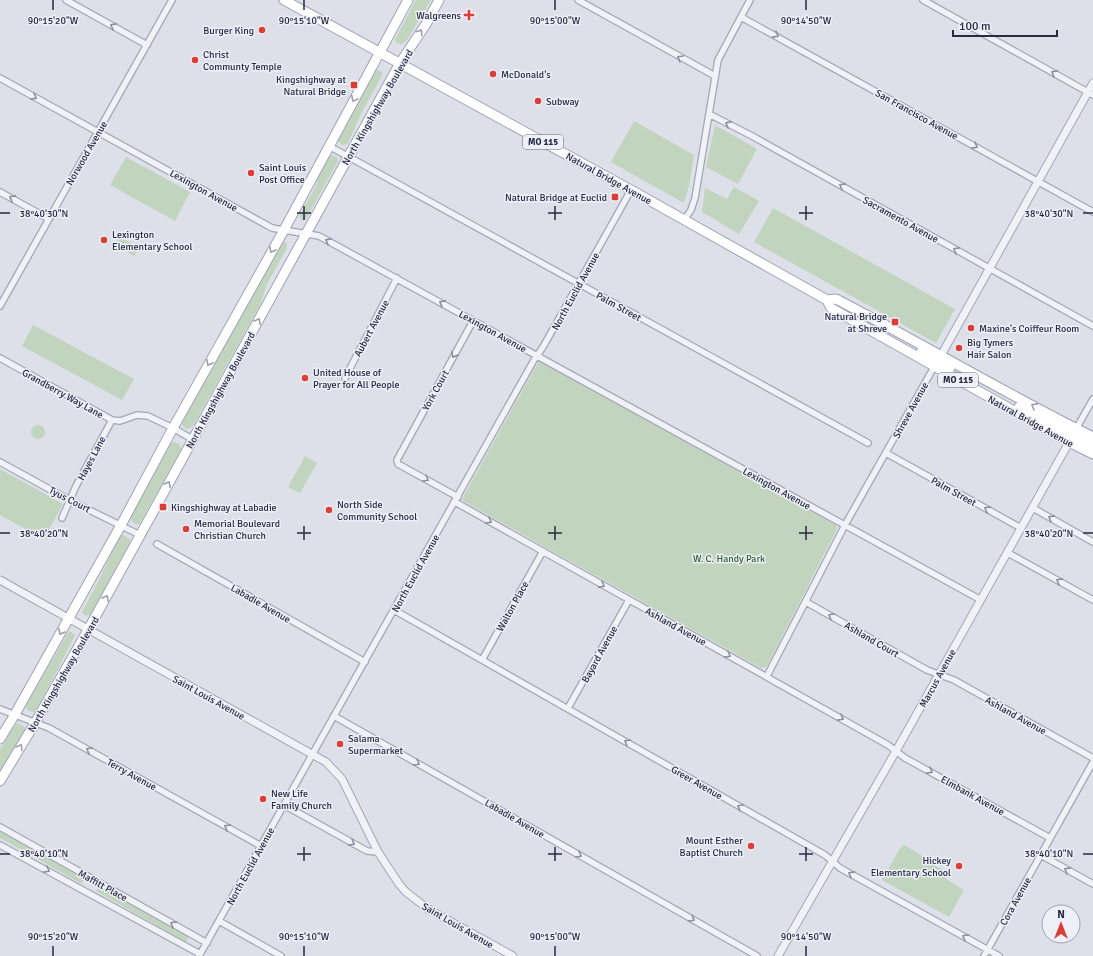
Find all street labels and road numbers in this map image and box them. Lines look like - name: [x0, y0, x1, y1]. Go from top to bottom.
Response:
- street label: North Kingshighway Boulevard: [340, 48, 416, 167]
- street label: San Francisco Avenue: [873, 87, 960, 143]
- street label: Norwood Avenue: [64, 119, 110, 188]
- road number: MO 115: [523, 135, 563, 149]
- street label: Natural Bridge Avenue: [564, 150, 653, 207]
- street label: Lexington Avenue: [168, 167, 239, 214]
- street label: Sacramento Avenue: [861, 194, 940, 246]
- street label: North Euclid Avenue: [550, 250, 602, 332]
- street label: Palm Street: [594, 290, 644, 324]
- street label: Aubert Avenue: [352, 298, 392, 359]
- street label: Lexington Avenue: [457, 308, 528, 355]
- street label: North Kingshighway Boulevard: [184, 330, 258, 451]
- street label: Grandberry Way Lane: [20, 367, 105, 421]
- street label: York Court: [420, 368, 452, 413]
- road number: MO 115: [938, 373, 978, 387]
- street label: Shreve Avenue: [891, 380, 931, 441]
- street label: Natural Bridge Avenue: [986, 393, 1075, 450]
- street label: Hayes Lane: [75, 434, 109, 483]
- street label: Lexington Avenue: [741, 465, 812, 512]
- street label: Palm Street: [929, 475, 979, 509]
- street label: Tyus Court: [47, 484, 93, 516]
- street label: North Euclid Avenue: [390, 532, 442, 614]
- street label: Walton Place: [494, 579, 532, 634]
- street label: Labadie Avenue: [229, 582, 292, 626]
- street label: Ashland Avenue: [643, 605, 708, 649]
- street label: North Kingshighway Boulevard: [26, 615, 102, 734]
- street label: Ashland Court: [842, 619, 901, 661]
- street label: Bayard Avenue: [579, 624, 620, 685]
- street label: Marcus Avenue: [917, 647, 959, 710]
- street label: Saint Louis Avenue: [170, 673, 247, 723]
- street label: Ashland Avenue: [983, 694, 1048, 738]
- street label: Terry Avenue: [105, 756, 158, 793]
- street label: Greer Avenue: [669, 763, 724, 802]
- street label: Elmbank Avenue: [939, 773, 1006, 818]
- street label: Labadie Avenue: [483, 797, 546, 841]
- street label: North Euclid Avenue: [225, 825, 277, 907]
- street label: Maffitt Place: [76, 867, 129, 904]
- street label: Cora Avenue: [998, 875, 1034, 928]
- street label: Saint Louis Avenue: [420, 901, 495, 951]

